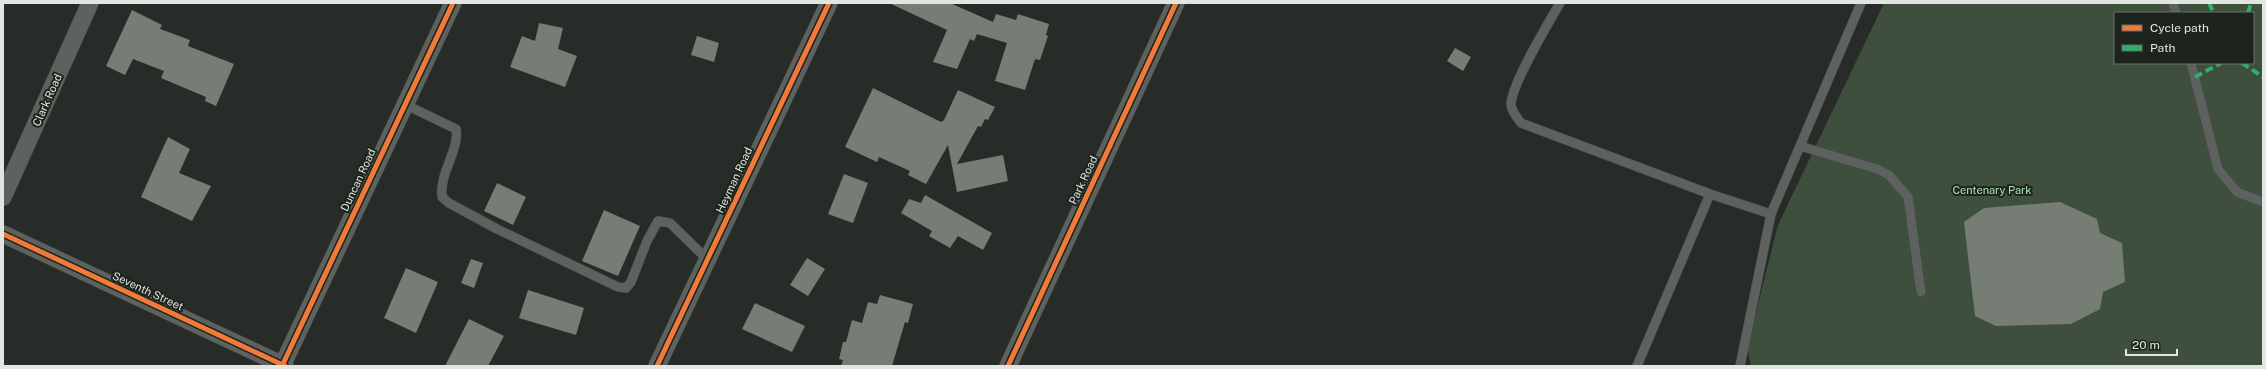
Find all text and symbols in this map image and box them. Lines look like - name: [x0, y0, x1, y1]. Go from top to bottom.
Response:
- legend: [2114, 12, 2254, 64]
- text: Cycle path: [2150, 21, 2209, 35]
- text: Path: [2150, 41, 2176, 55]
- street label: Clark Road: [30, 72, 64, 128]
- street label: Heyman Road: [714, 145, 754, 215]
- street label: Duncan Road: [338, 147, 378, 213]
- street label: Park Road: [1067, 154, 1099, 206]
- park label: Centenary Park: [1952, 184, 2032, 196]
- street label: Seventh Street: [111, 269, 185, 313]
- scale bar: [2126, 331, 2177, 357]
- text: 20 m: [2132, 338, 2160, 352]

